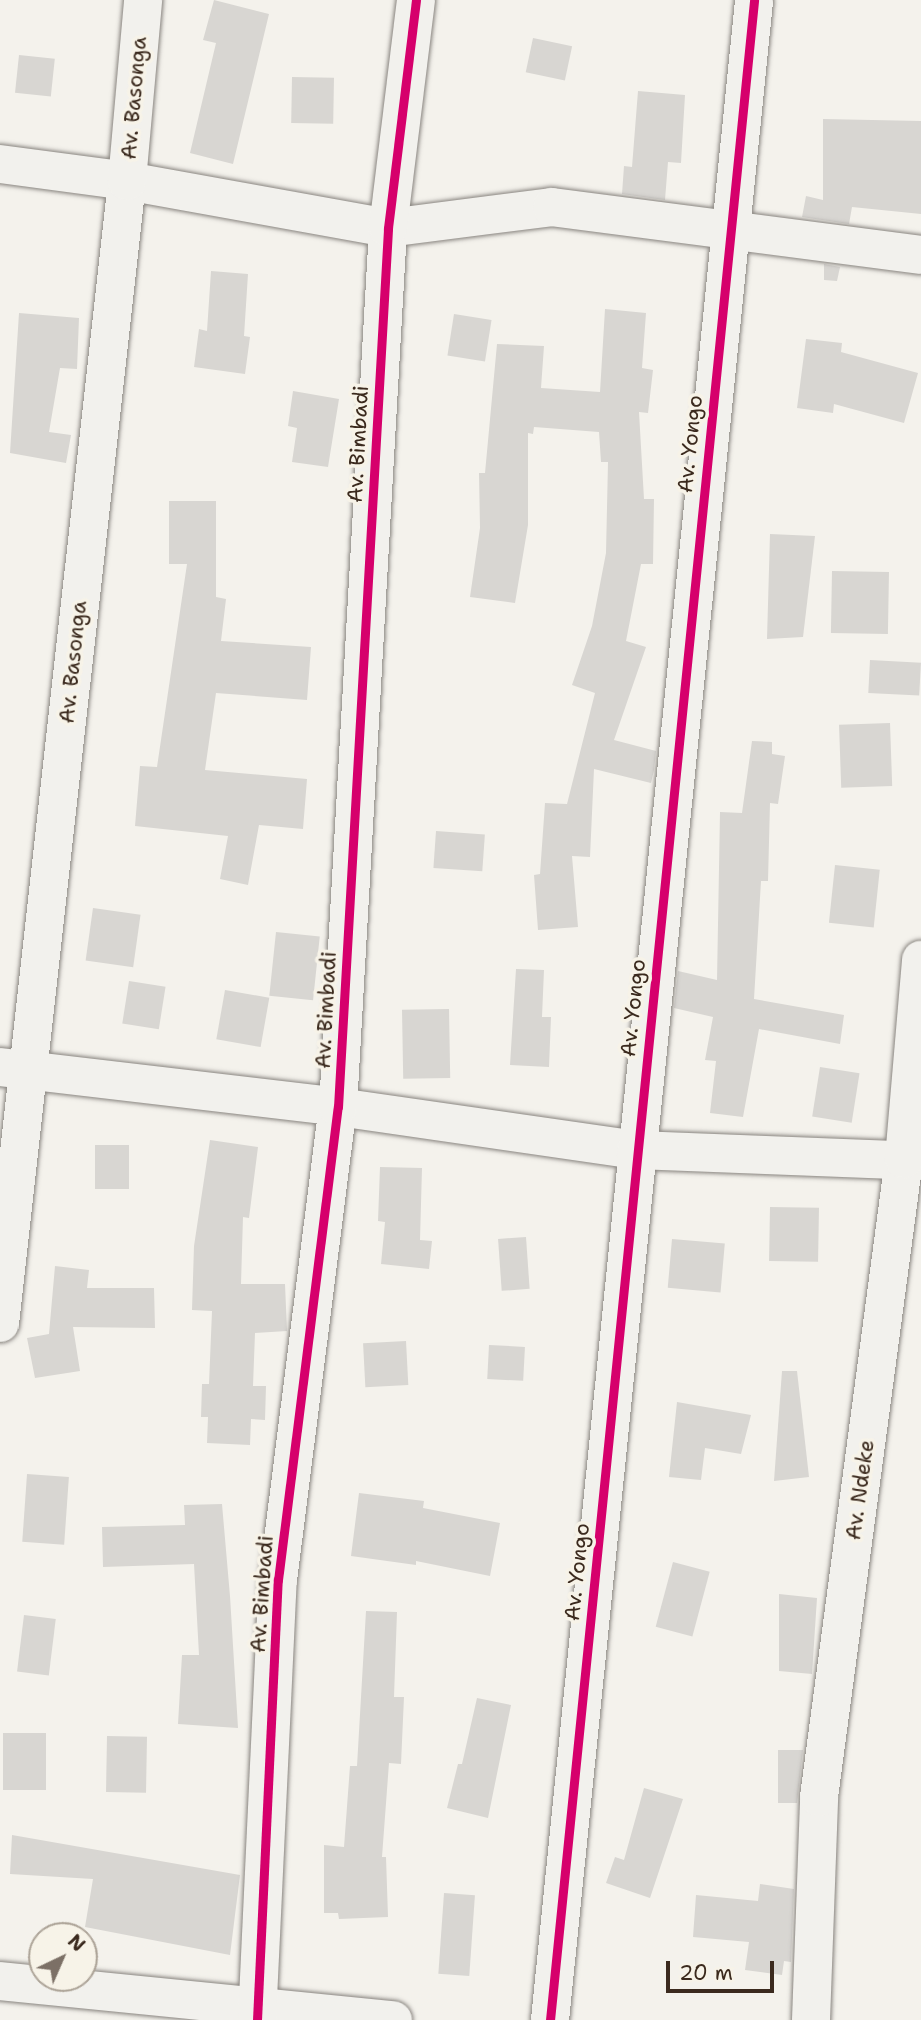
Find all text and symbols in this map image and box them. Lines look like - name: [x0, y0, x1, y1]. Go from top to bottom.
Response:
- street label: Av. Basonga: [116, 35, 152, 161]
- street label: Av. Bimbadi: [342, 385, 374, 503]
- street label: Av. Yongo: [672, 394, 708, 494]
- street label: Av. Basonga: [54, 599, 92, 725]
- street label: Av. Bimbadi: [310, 951, 342, 1069]
- street label: Av. Yongo: [615, 958, 651, 1058]
- street label: Av. Ndeke: [841, 1438, 879, 1542]
- street label: Av. Yongo: [559, 1522, 595, 1622]
- street label: Av. Bimbadi: [245, 1535, 279, 1653]
- north arrow: [28, 1922, 98, 1992]
- text: N: [62, 1929, 91, 1957]
- scale bar: [669, 1946, 778, 1990]
- text: 20 m: [679, 1959, 733, 1987]

